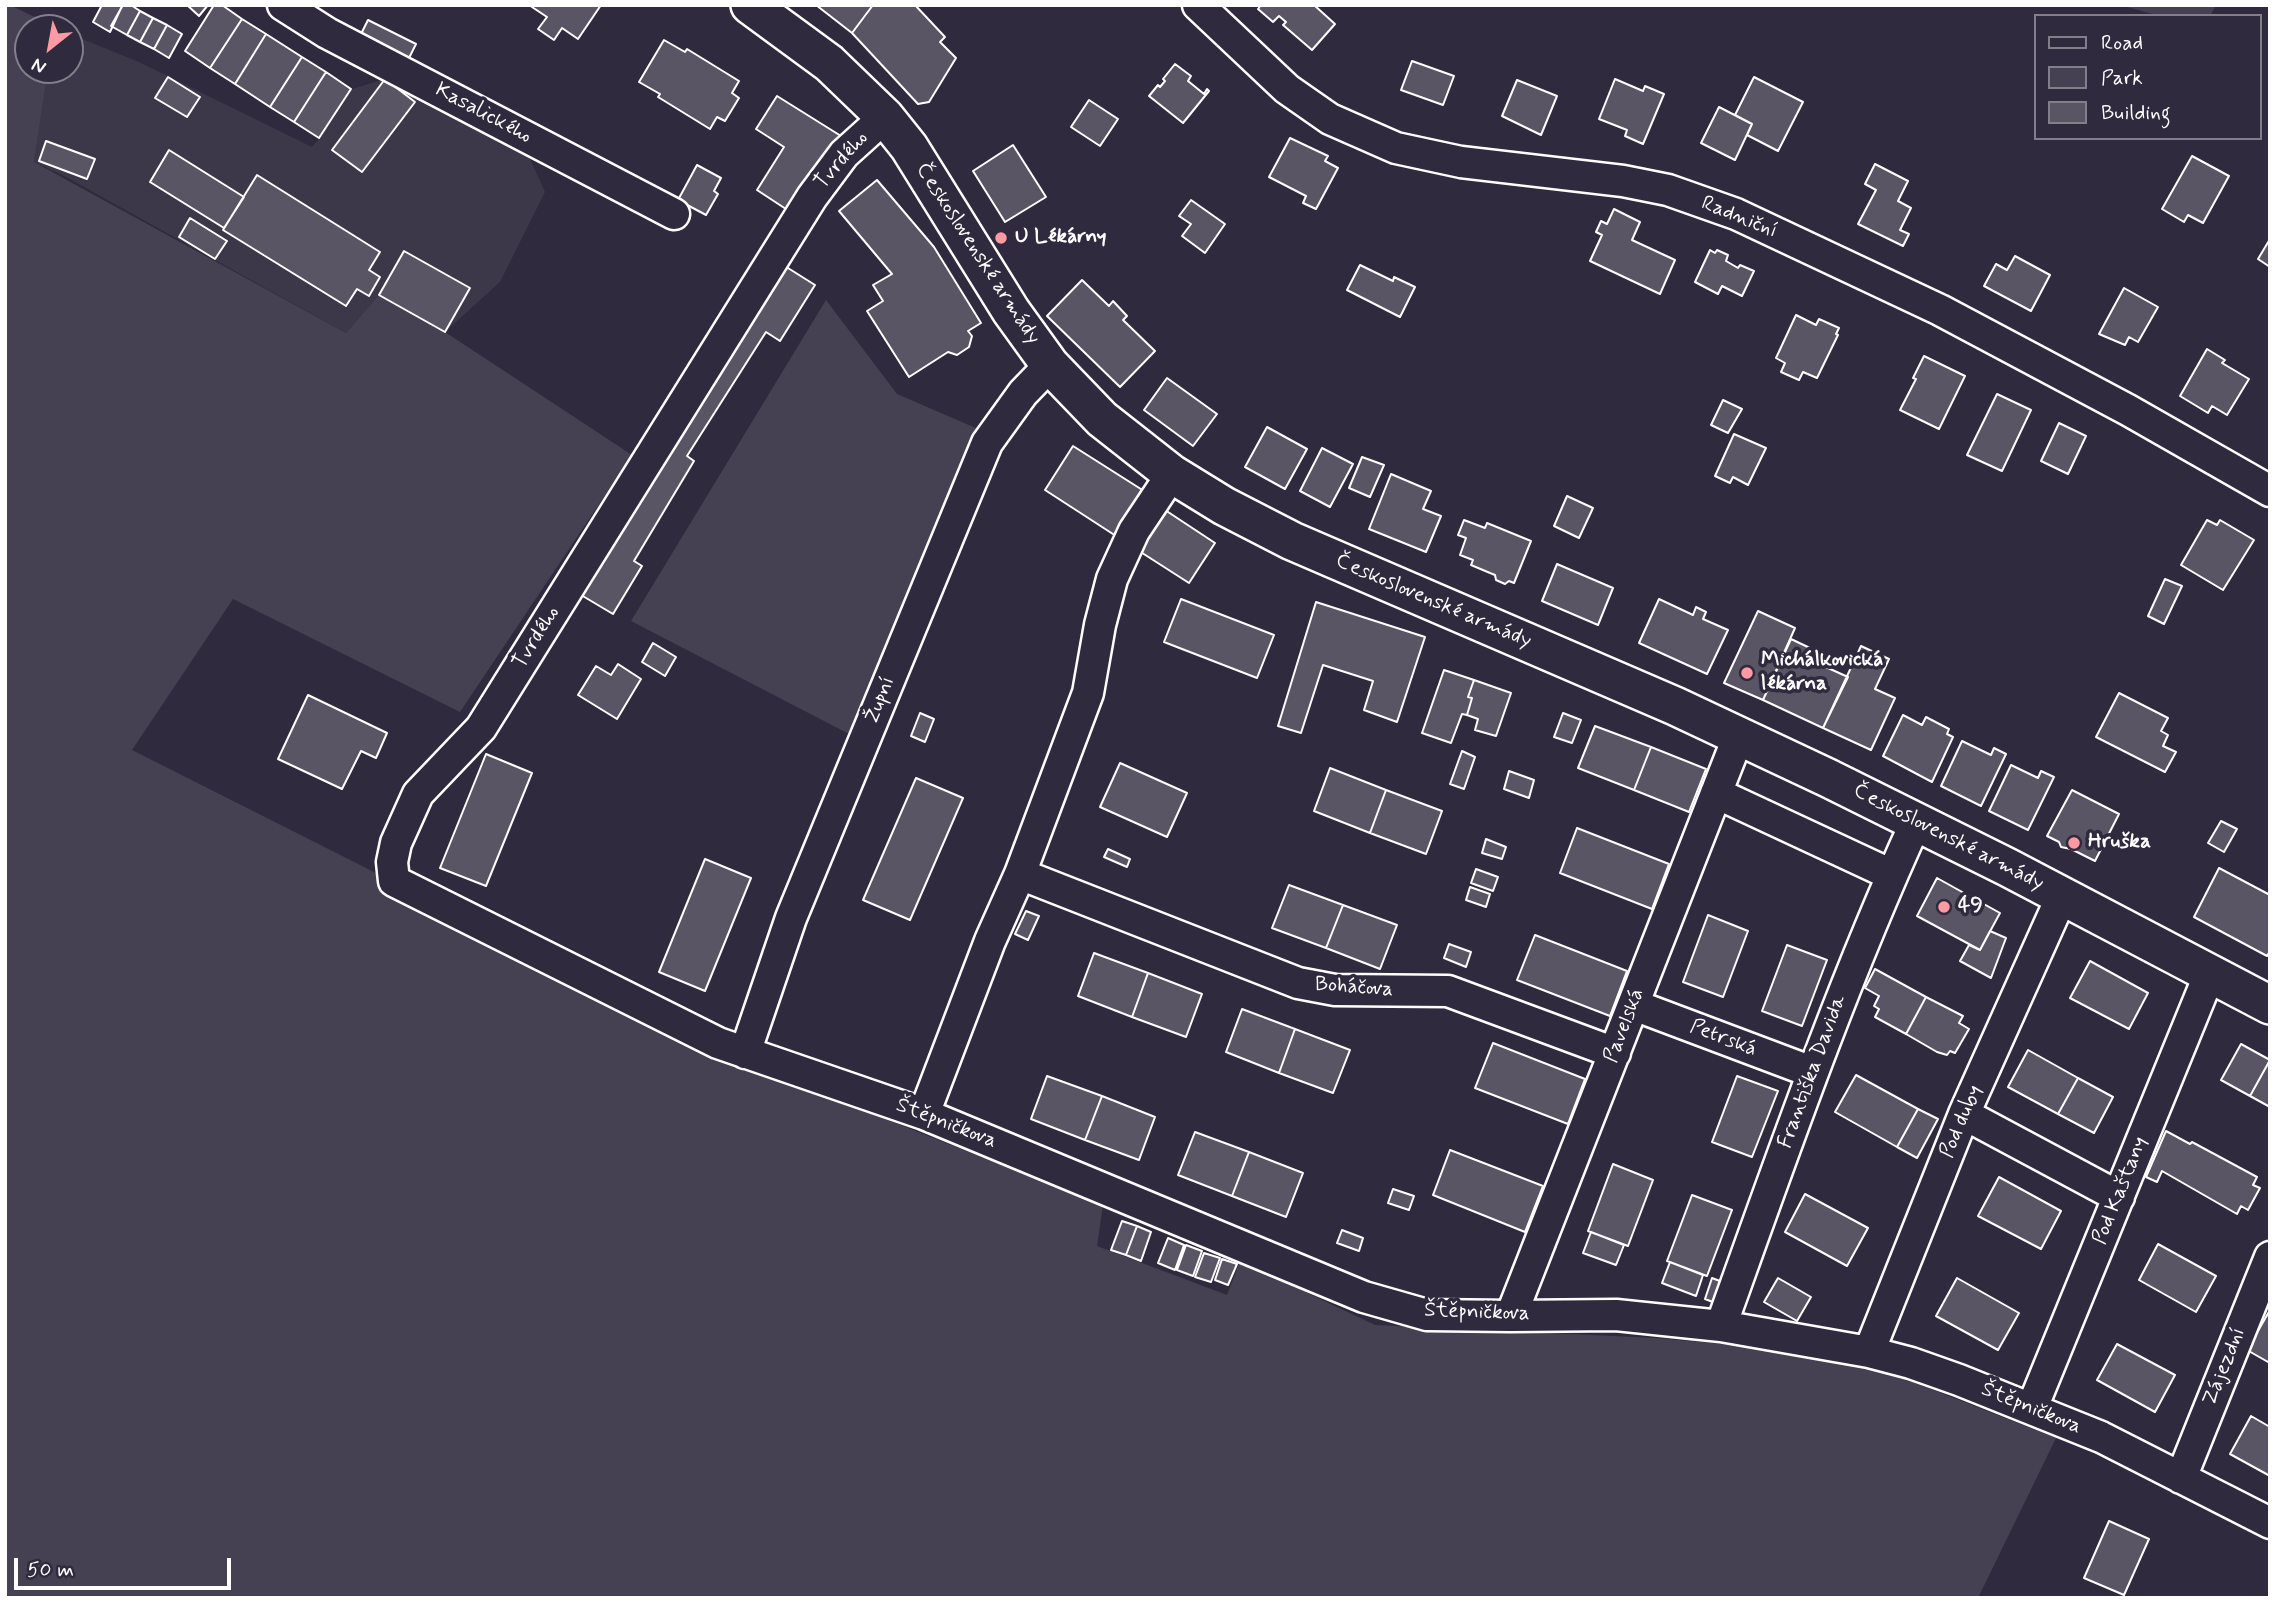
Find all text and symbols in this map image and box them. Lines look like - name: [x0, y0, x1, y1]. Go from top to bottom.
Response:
- north arrow: [14, 14, 84, 84]
- legend: [2034, 14, 2261, 140]
- text: Road: [2101, 29, 2143, 57]
- text: N: [27, 52, 51, 80]
- text: Park: [2101, 64, 2143, 92]
- street label: Kasalického: [430, 78, 536, 150]
- text: Building: [2101, 99, 2171, 127]
- street label: Tvrdého: [810, 127, 874, 195]
- street label: Československé armády: [909, 159, 1045, 349]
- street label: Radniční: [1697, 191, 1781, 245]
- place label: U Lékárny: [1015, 225, 1106, 251]
- marker: U Lékárny: [993, 230, 1009, 246]
- street label: Československé armády: [1331, 549, 1535, 655]
- street label: Tvrdého: [508, 602, 566, 674]
- place label: Michálkovická lékárna: [1761, 648, 1883, 698]
- marker: Michálkovická lékárna: [1739, 665, 1755, 681]
- street label: Župní: [860, 673, 902, 727]
- street label: Československé armády: [1848, 779, 2048, 897]
- place label: Hruška: [2088, 830, 2151, 856]
- marker: Hruška: [2066, 835, 2082, 851]
- place label: 49: [1958, 894, 1983, 920]
- marker: 49: [1936, 899, 1952, 915]
- street label: Boháčova: [1314, 973, 1394, 1003]
- street label: Pavelská: [1599, 985, 1651, 1067]
- street label: Františka Davida: [1774, 992, 1852, 1152]
- street label: Petrská: [1686, 1015, 1760, 1063]
- street label: Pod duby: [1935, 1082, 1989, 1162]
- street label: Štěpničkova: [892, 1093, 1000, 1155]
- street label: Pod Kaštany: [2088, 1133, 2154, 1249]
- street label: Štěpničkova: [1424, 1299, 1530, 1327]
- street label: Zájezdní: [2198, 1324, 2252, 1410]
- street label: Štěpničkova: [1977, 1378, 2085, 1440]
- scale bar: [18, 1544, 234, 1588]
- text: 50 m: [27, 1556, 74, 1584]

